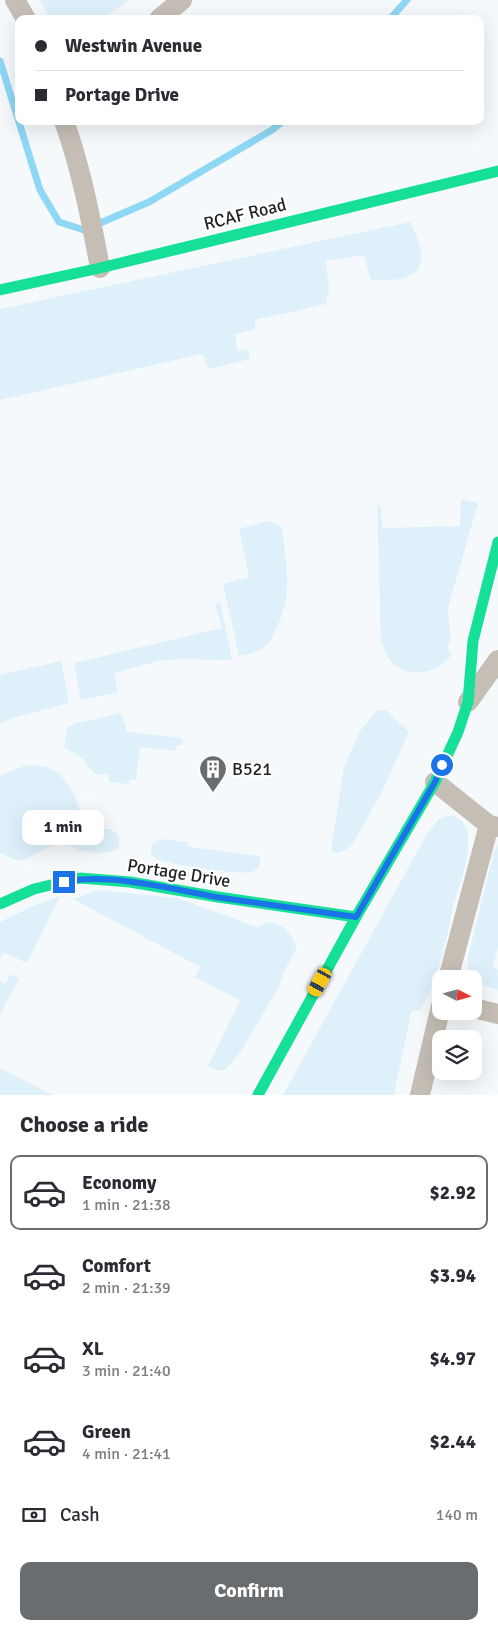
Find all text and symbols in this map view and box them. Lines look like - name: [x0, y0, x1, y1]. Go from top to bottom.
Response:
- text: Westwin Avenue: [65, 34, 202, 58]
- text: Portage Drive: [65, 83, 179, 107]
- street label: RCAF Road: [201, 193, 289, 235]
- building icon: B521: [198, 754, 228, 793]
- route start: [431, 754, 453, 776]
- place label: B521: [232, 758, 272, 780]
- callout: 1 min: [23, 810, 105, 844]
- text: 1 min: [44, 817, 82, 837]
- street label: Portage Drive: [126, 854, 232, 892]
- route end: [53, 871, 75, 893]
- car: [306, 965, 333, 999]
- north arrow: [432, 970, 482, 1020]
- map controls: [432, 970, 482, 1080]
- button: layers: [432, 1030, 482, 1080]
- text: Choose a ride: [20, 1111, 148, 1138]
- icon: car: [22, 1170, 67, 1215]
- text: Economy: [82, 1171, 156, 1195]
- text: $2.92: [430, 1181, 476, 1205]
- text: 1 min · 21:38: [82, 1195, 171, 1215]
- icon: car: [22, 1253, 67, 1298]
- text: Comfort: [82, 1254, 151, 1278]
- text: $3.94: [430, 1264, 476, 1288]
- text: 2 min · 21:39: [82, 1278, 171, 1298]
- icon: car: [22, 1336, 67, 1381]
- text: XL: [82, 1337, 104, 1361]
- text: $4.97: [430, 1347, 476, 1371]
- text: 3 min · 21:40: [82, 1361, 171, 1381]
- icon: car: [22, 1419, 67, 1464]
- text: Green: [82, 1420, 131, 1444]
- text: $2.44: [430, 1430, 476, 1454]
- text: 4 min · 21:41: [82, 1444, 171, 1464]
- icon: cash: [20, 1501, 48, 1529]
- text: Cash: [60, 1503, 100, 1527]
- text: 140 m: [436, 1505, 478, 1525]
- button: Confirm: [20, 1562, 478, 1620]

